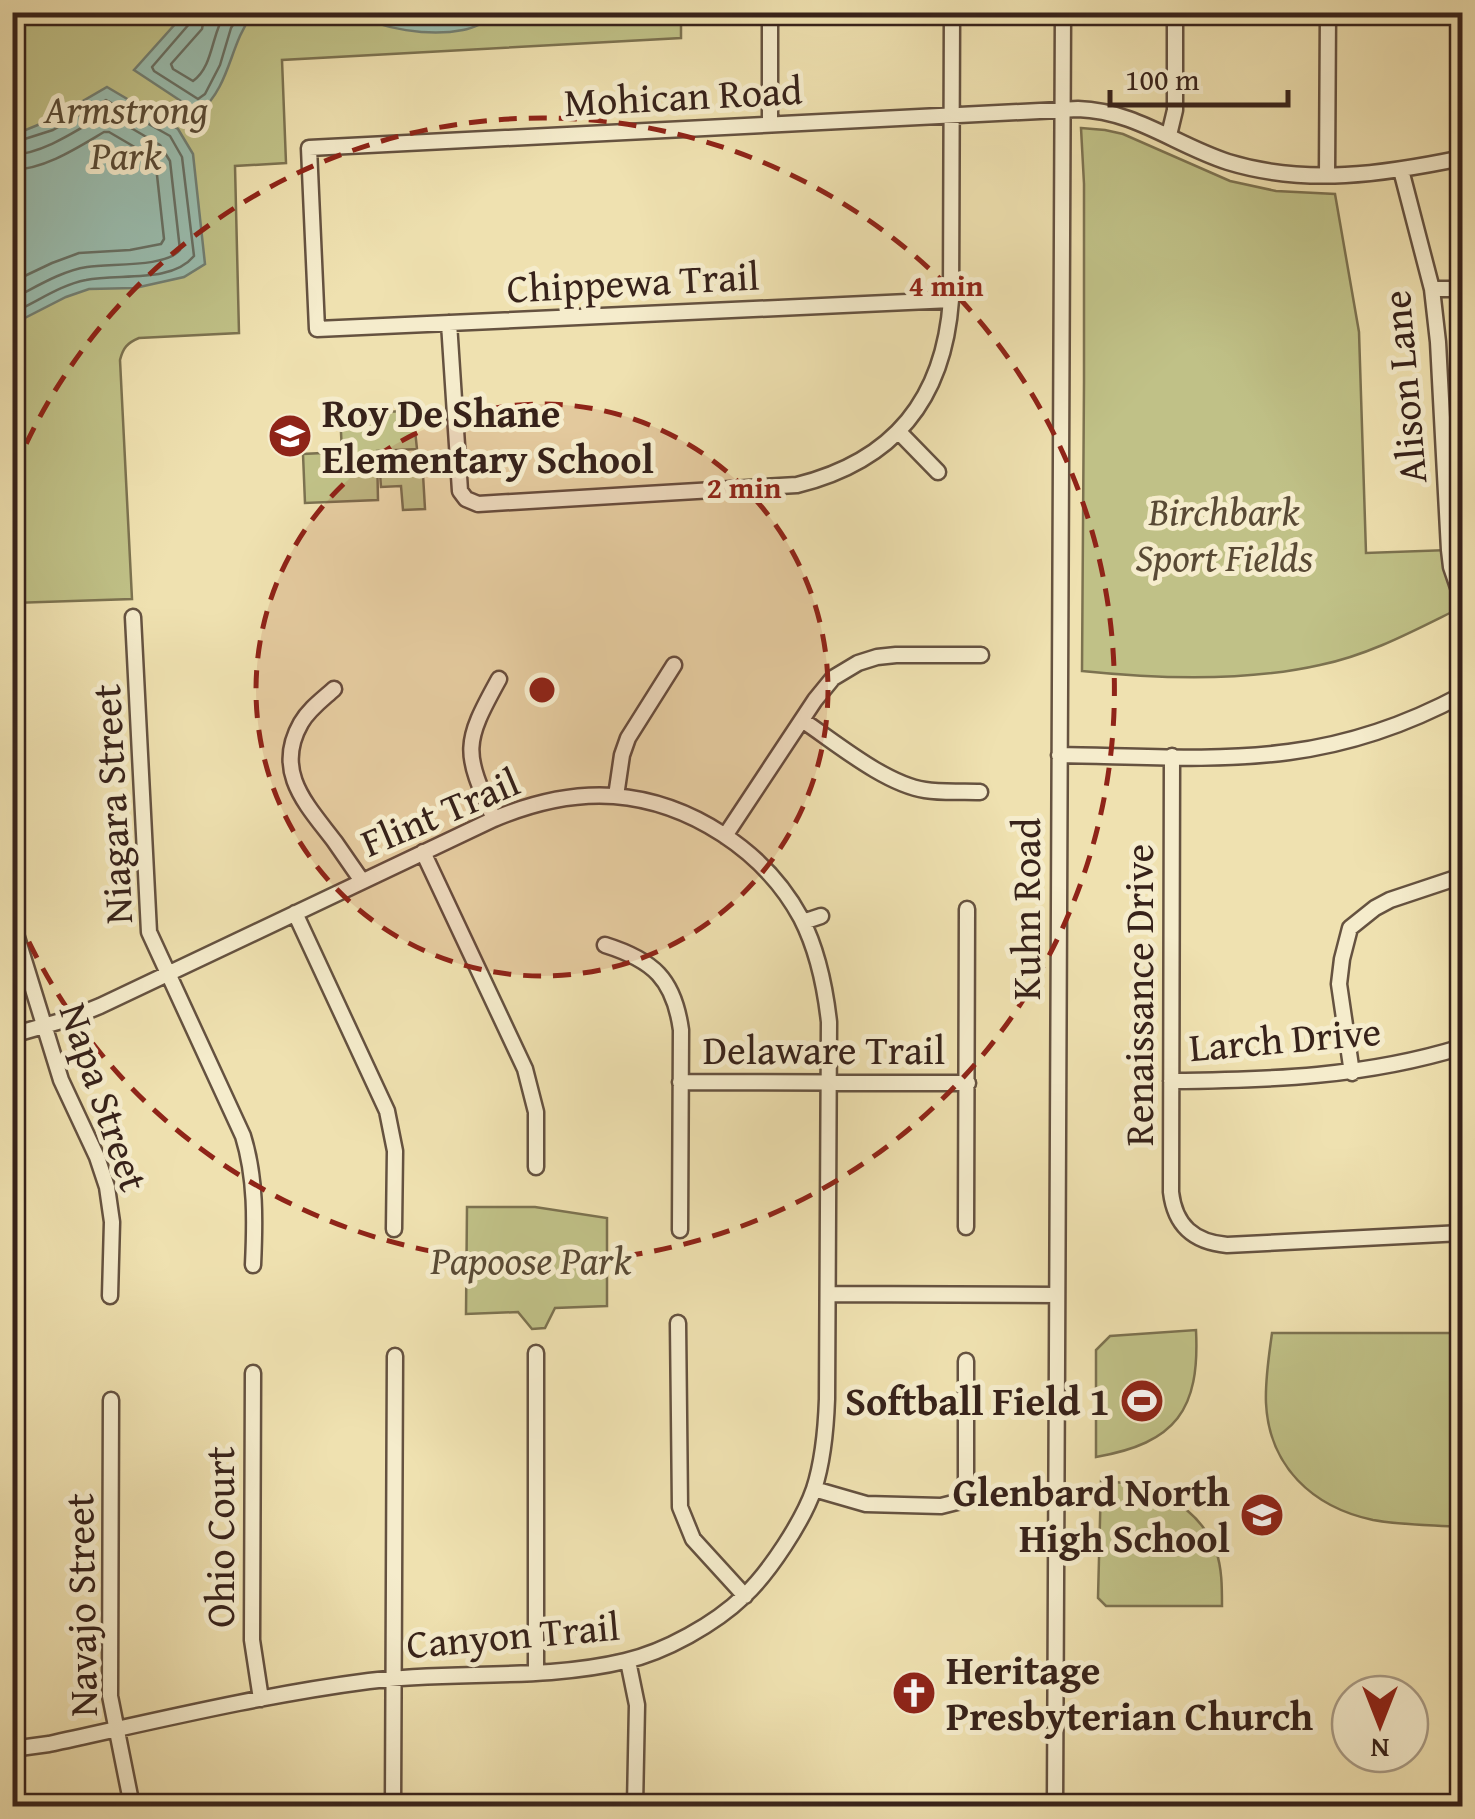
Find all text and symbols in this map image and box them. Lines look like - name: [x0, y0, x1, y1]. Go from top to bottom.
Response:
- scale bar: [1110, 45, 1288, 107]
- text: 100 m: [1125, 57, 1200, 101]
- street label: Mohican Road: [562, 60, 804, 131]
- park label: Armstrong Park: [43, 79, 208, 184]
- street label: Chippewa Trail: [505, 245, 761, 318]
- text: 4 min: [909, 263, 984, 307]
- street label: Alison Lane: [1366, 288, 1441, 486]
- place label: Roy De Shane Elementary School: [322, 383, 654, 488]
- school or university icon: Roy De Shane Elementary School: [267, 413, 313, 459]
- text: 2 min: [707, 465, 782, 509]
- park label: Birchbark Sport Fields: [1135, 481, 1313, 586]
- centre of rings: [524, 672, 560, 708]
- street label: Niagara Street: [76, 683, 147, 925]
- street label: Flint Trail: [351, 752, 528, 871]
- street label: Kuhn Road: [996, 817, 1055, 1000]
- street label: Renaissance Drive: [1109, 844, 1168, 1146]
- street label: Napa Street: [45, 995, 164, 1199]
- street label: Larch Drive: [1187, 1001, 1383, 1076]
- street label: Delaware Trail: [703, 1020, 945, 1079]
- park label: Papoose Park: [429, 1230, 632, 1289]
- place label: Softball Field 1: [845, 1371, 1110, 1430]
- sports icon: Softball Field 1: [1119, 1378, 1165, 1424]
- street label: Ohio Court: [190, 1446, 249, 1628]
- place label: Glenbard North High School: [953, 1462, 1230, 1567]
- school or university icon: Glenbard North High School: [1239, 1492, 1285, 1538]
- street label: Navajo Street: [49, 1493, 112, 1717]
- street label: Canyon Trail: [404, 1596, 622, 1673]
- place label: Heritage Presbyterian Church: [946, 1640, 1314, 1745]
- church icon: Heritage Presbyterian Church: [891, 1670, 937, 1716]
- north arrow: [1330, 1674, 1430, 1774]
- text: N: [1370, 1729, 1389, 1770]

